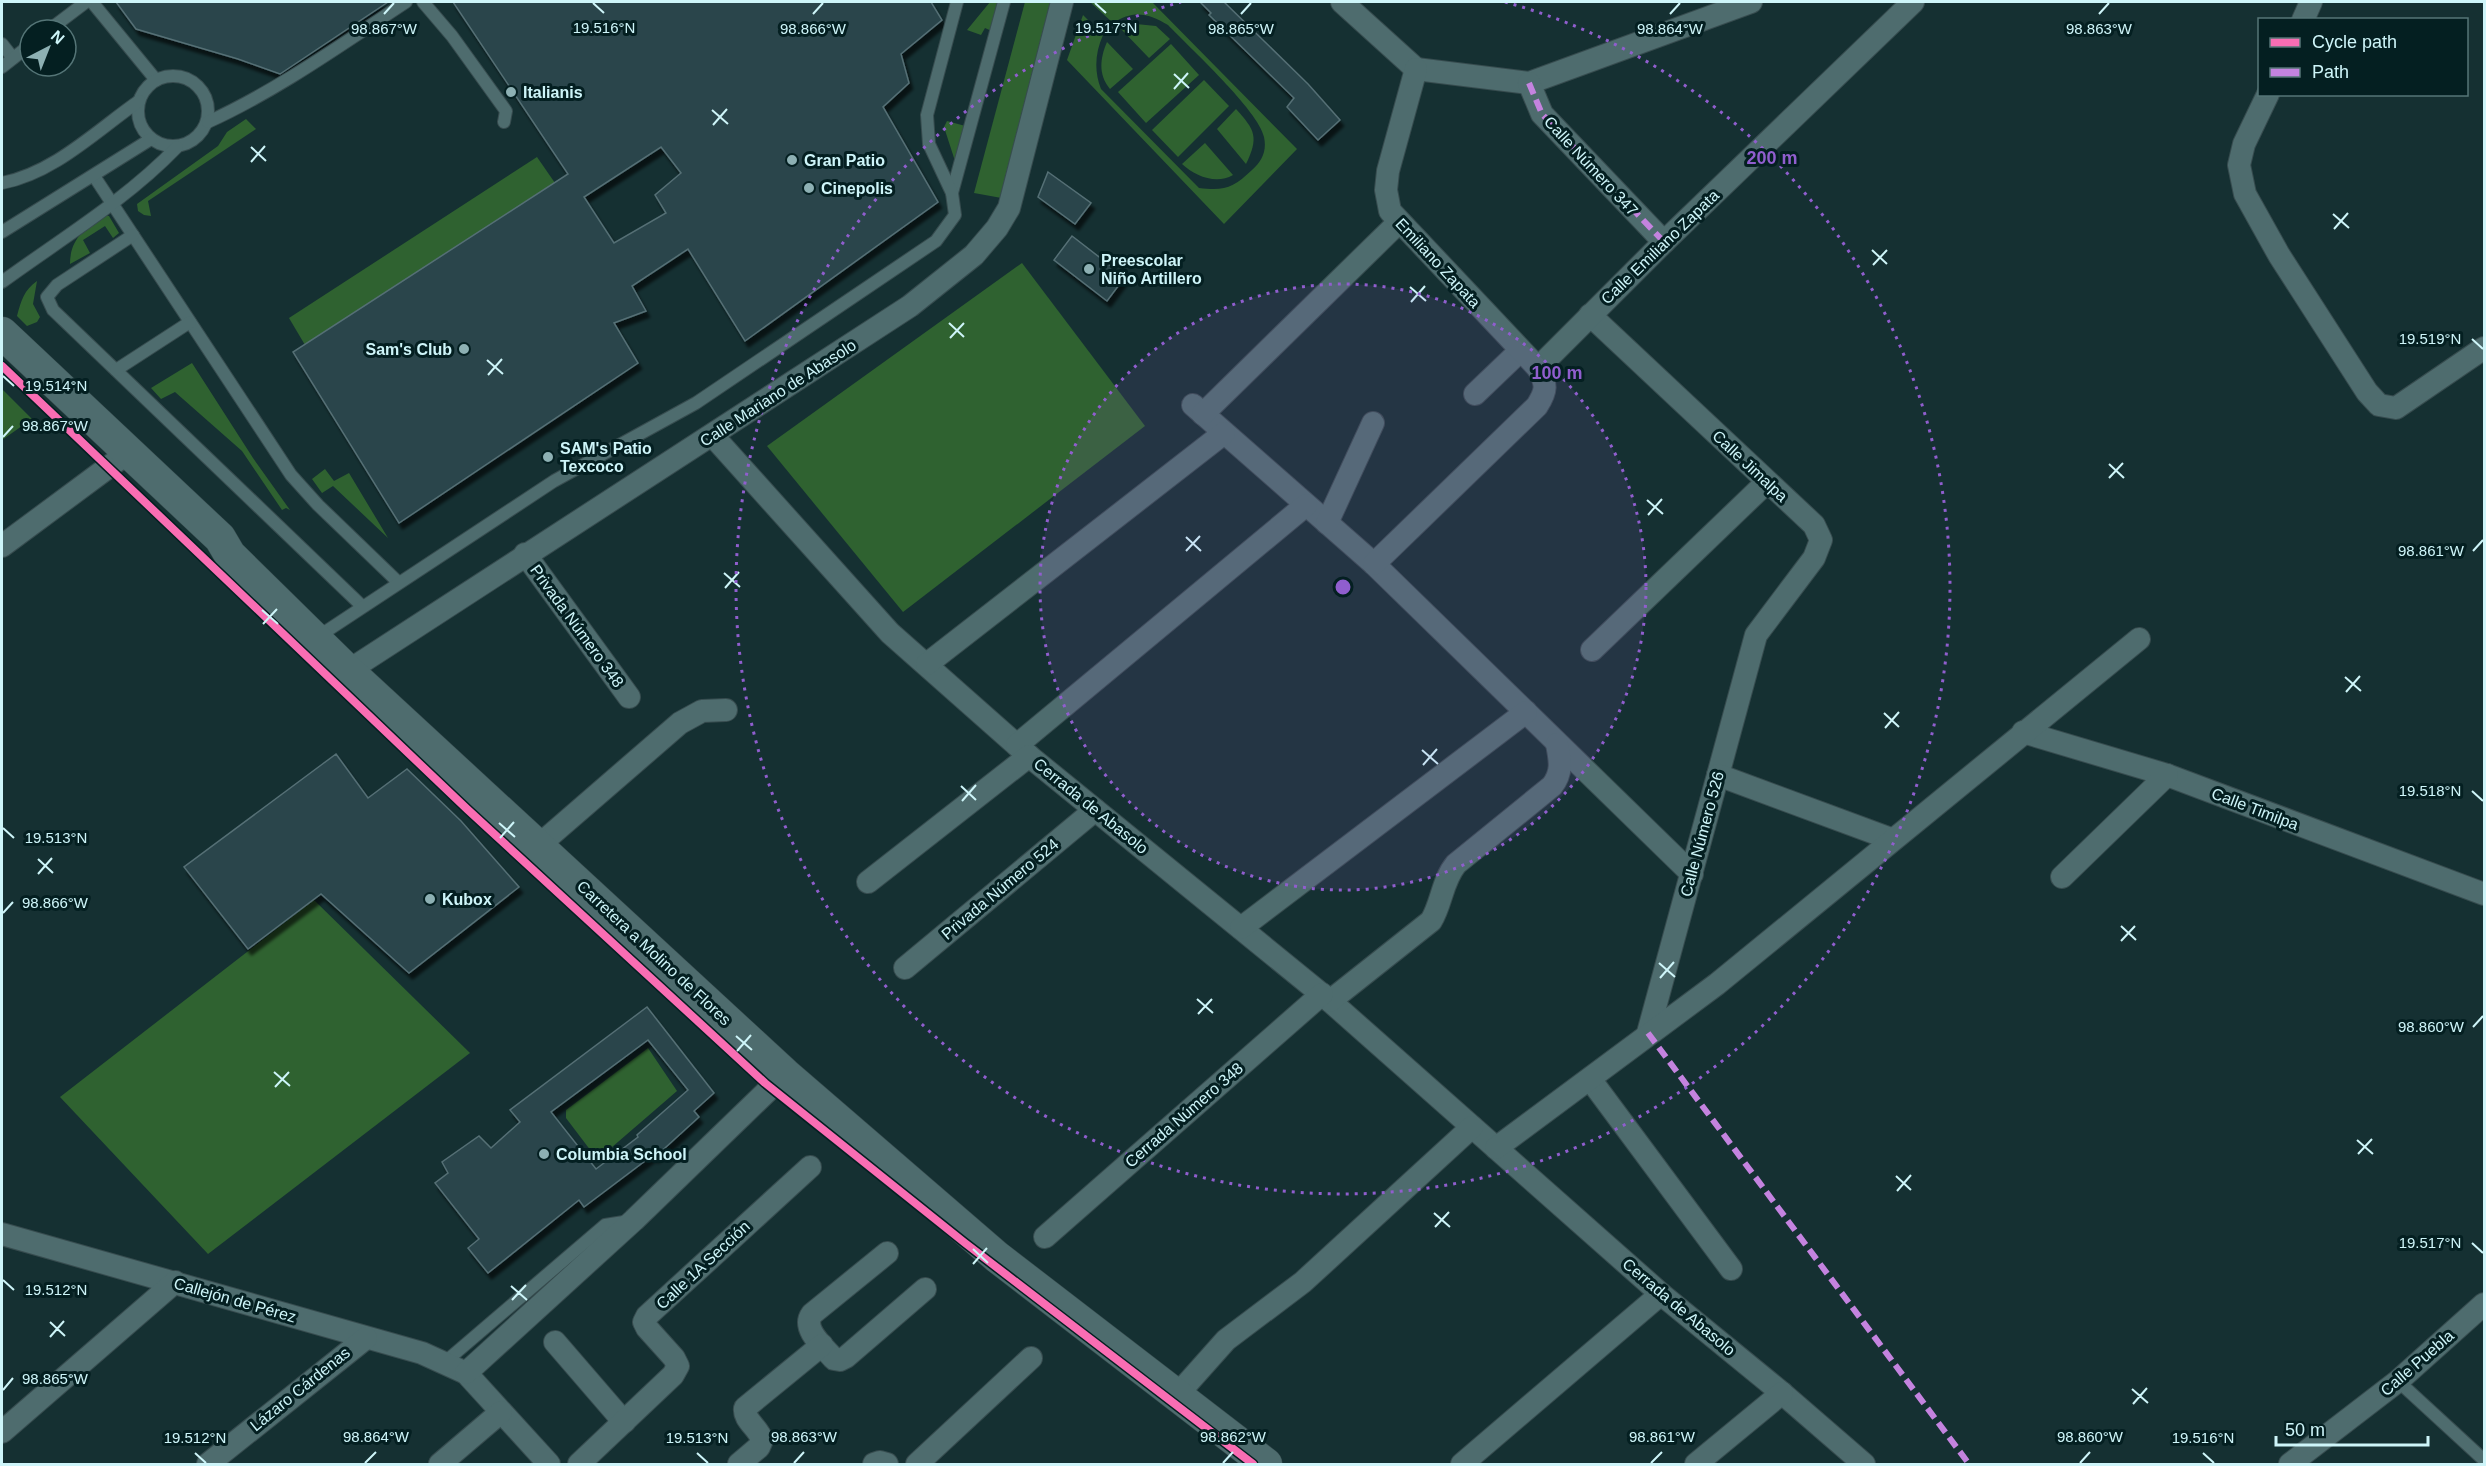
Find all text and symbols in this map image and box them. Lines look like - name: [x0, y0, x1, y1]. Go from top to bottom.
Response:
- north arrow: [18, 18, 78, 78]
- legend: [2258, 18, 2468, 96]
- text: 19.516°N: [573, 19, 635, 36]
- text: 19.517°N: [1075, 19, 1137, 36]
- text: 98.867°W: [351, 20, 418, 37]
- text: 98.866°W: [780, 20, 847, 37]
- text: 98.865°W: [1208, 20, 1275, 37]
- text: 98.864°W: [1637, 20, 1704, 37]
- text: 98.863°W: [2066, 20, 2133, 37]
- text: N: [48, 27, 68, 47]
- text: Cycle path: [2312, 32, 2397, 52]
- text: Path: [2312, 62, 2349, 82]
- place label: Italianis: [523, 84, 583, 101]
- marker: Italianis: [504, 85, 518, 99]
- street label: Calle Número 347: [1541, 113, 1641, 219]
- text: 200 m: [1746, 148, 1798, 168]
- place label: Gran Patio: [804, 152, 885, 169]
- marker: Gran Patio: [785, 153, 799, 167]
- place label: Cinepolis: [821, 180, 893, 197]
- marker: Cinepolis: [802, 181, 816, 195]
- street label: Calle Emiliano Zapata: [1598, 186, 1722, 307]
- street label: Emiliano Zapata: [1392, 215, 1484, 311]
- place label: Preescolar Niño Artillero: [1101, 252, 1202, 287]
- marker: Preescolar Niño Artillero: [1082, 262, 1096, 276]
- text: 19.519°N: [2399, 330, 2461, 347]
- street label: Calle Mariano de Abasolo: [697, 336, 859, 450]
- place label: Sam's Club: [366, 341, 452, 358]
- marker: Sam's Club: [457, 342, 471, 356]
- text: 100 m: [1531, 363, 1583, 383]
- text: 19.514°N: [25, 377, 87, 394]
- text: 98.867°W: [22, 417, 89, 434]
- street label: Calle Jimalpa: [1709, 427, 1791, 505]
- place label: SAM's Patio Texcoco: [560, 440, 652, 475]
- marker: SAM's Patio Texcoco: [541, 450, 555, 464]
- text: 98.861°W: [2398, 542, 2465, 559]
- street label: Privada Número 348: [527, 562, 627, 690]
- centre of rings: [1333, 577, 1353, 597]
- street label: Cerrada de Abasolo: [1031, 755, 1151, 857]
- street label: Calle Número 526: [1677, 769, 1727, 898]
- text: 19.518°N: [2399, 782, 2461, 799]
- street label: Calle Timilpa: [2209, 785, 2301, 833]
- text: 19.513°N: [25, 829, 87, 846]
- street label: Privada Número 524: [938, 835, 1062, 943]
- street label: Carretera a Molino de Flores: [574, 877, 734, 1029]
- place label: Kubox: [442, 891, 492, 908]
- marker: Kubox: [423, 892, 437, 906]
- text: 98.866°W: [22, 894, 89, 911]
- text: 98.860°W: [2398, 1018, 2465, 1035]
- street label: Cerrada Número 348: [1122, 1059, 1246, 1171]
- place label: Columbia School: [556, 1146, 687, 1163]
- marker: Columbia School: [537, 1147, 551, 1161]
- street label: Calle 1A Sección: [653, 1218, 753, 1312]
- text: 19.517°N: [2399, 1234, 2461, 1251]
- street label: Cerrada de Abasolo: [1619, 1255, 1739, 1359]
- street label: Callejón de Pérez: [172, 1274, 298, 1326]
- text: 19.512°N: [25, 1281, 87, 1298]
- street label: Calle Puebla: [2377, 1327, 2457, 1399]
- street label: Lázaro Cárdenas: [247, 1344, 353, 1434]
- text: 98.865°W: [22, 1370, 89, 1387]
- scale bar: [2276, 1409, 2428, 1447]
- text: 50 m: [2285, 1420, 2325, 1440]
- text: 98.864°W: [343, 1428, 410, 1445]
- text: 98.863°W: [771, 1428, 838, 1445]
- text: 98.862°W: [1200, 1428, 1267, 1445]
- text: 98.861°W: [1629, 1428, 1696, 1445]
- text: 98.860°W: [2057, 1428, 2124, 1445]
- text: 19.512°N: [164, 1429, 226, 1446]
- text: 19.513°N: [666, 1429, 728, 1446]
- text: 19.516°N: [2172, 1429, 2234, 1446]

